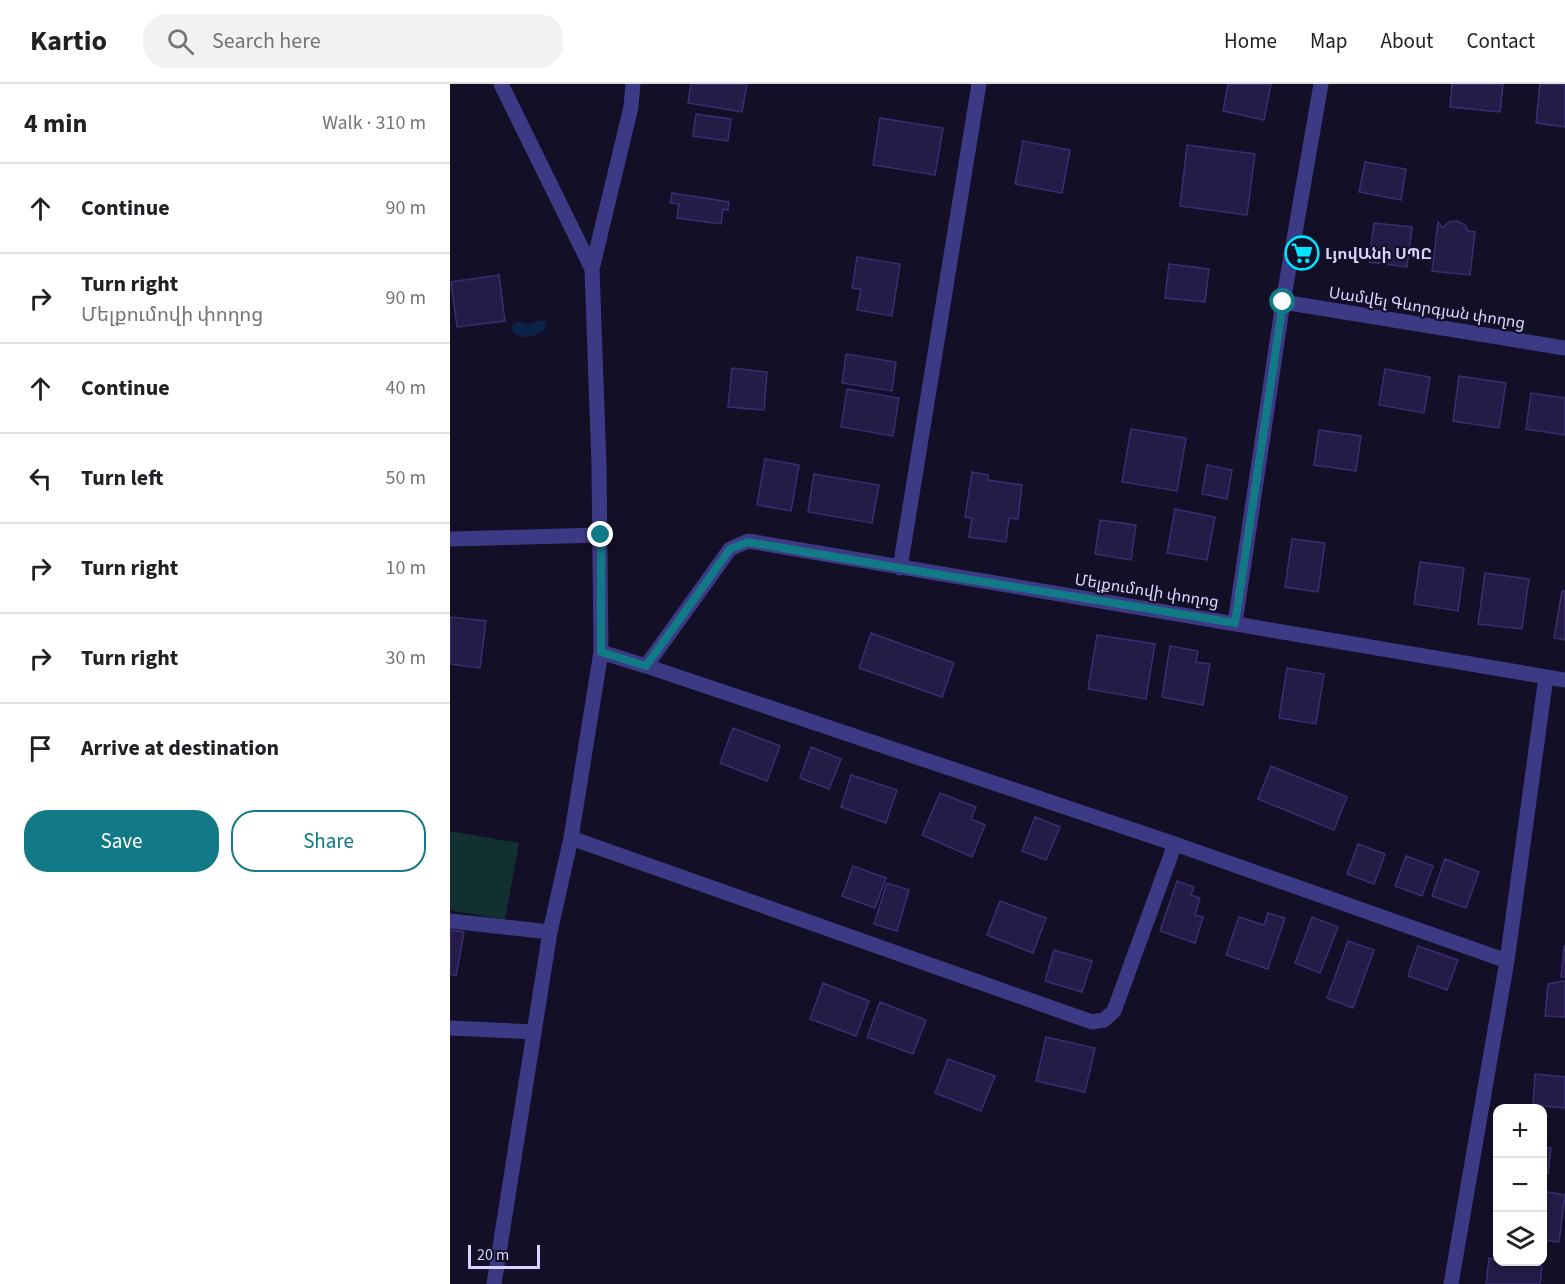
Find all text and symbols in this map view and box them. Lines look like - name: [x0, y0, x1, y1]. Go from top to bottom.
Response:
- search box: [143, 14, 563, 68]
- text: Kartio: [30, 21, 107, 61]
- icon: search: [164, 25, 197, 58]
- text: Search here: [212, 25, 321, 57]
- text: Home: [1224, 26, 1277, 56]
- text: Map: [1310, 26, 1348, 56]
- text: About: [1381, 26, 1433, 56]
- text: Contact: [1466, 26, 1535, 56]
- text: 4 min: [24, 105, 87, 142]
- text: Walk · 310 m: [322, 109, 426, 137]
- icon: ahead: [24, 192, 57, 225]
- text: Continue: [81, 192, 170, 224]
- text: 90 m: [386, 194, 426, 222]
- supermarket icon: ԼյովԱնի ՍՊԸ: [1284, 235, 1320, 271]
- place label: ԼյովԱնի ՍՊԸ: [1325, 243, 1432, 265]
- text: Turn right: [81, 268, 178, 300]
- icon: right: [24, 282, 57, 315]
- street label: Սամվել Գևորգյան փողոց: [1327, 282, 1527, 334]
- text: 90 m: [386, 284, 426, 312]
- route start: [1269, 288, 1295, 314]
- text: Մելքումովի փողոց: [81, 301, 263, 329]
- icon: ahead: [24, 372, 57, 405]
- text: Continue: [81, 372, 170, 404]
- text: 40 m: [386, 374, 426, 402]
- icon: left: [24, 462, 57, 495]
- text: Turn left: [81, 462, 163, 494]
- text: 50 m: [386, 464, 426, 492]
- route end: [587, 521, 613, 547]
- icon: right: [24, 552, 57, 585]
- text: Turn right: [81, 552, 178, 584]
- text: 10 m: [386, 554, 426, 582]
- street label: Մելքումովի փողոց: [1073, 569, 1221, 613]
- icon: right: [24, 642, 57, 675]
- text: Turn right: [81, 642, 178, 674]
- text: 30 m: [386, 644, 426, 672]
- icon: arrive: [24, 732, 57, 765]
- text: Arrive at destination: [81, 732, 279, 764]
- button: Save: [24, 810, 219, 872]
- button: Share: [231, 810, 426, 872]
- map controls: [1493, 1104, 1547, 1266]
- button: +: [1493, 1104, 1547, 1158]
- button: −: [1493, 1158, 1547, 1212]
- button: layers: [1493, 1212, 1547, 1266]
- scale bar: [468, 1242, 540, 1270]
- text: 20 m: [477, 1244, 509, 1266]

